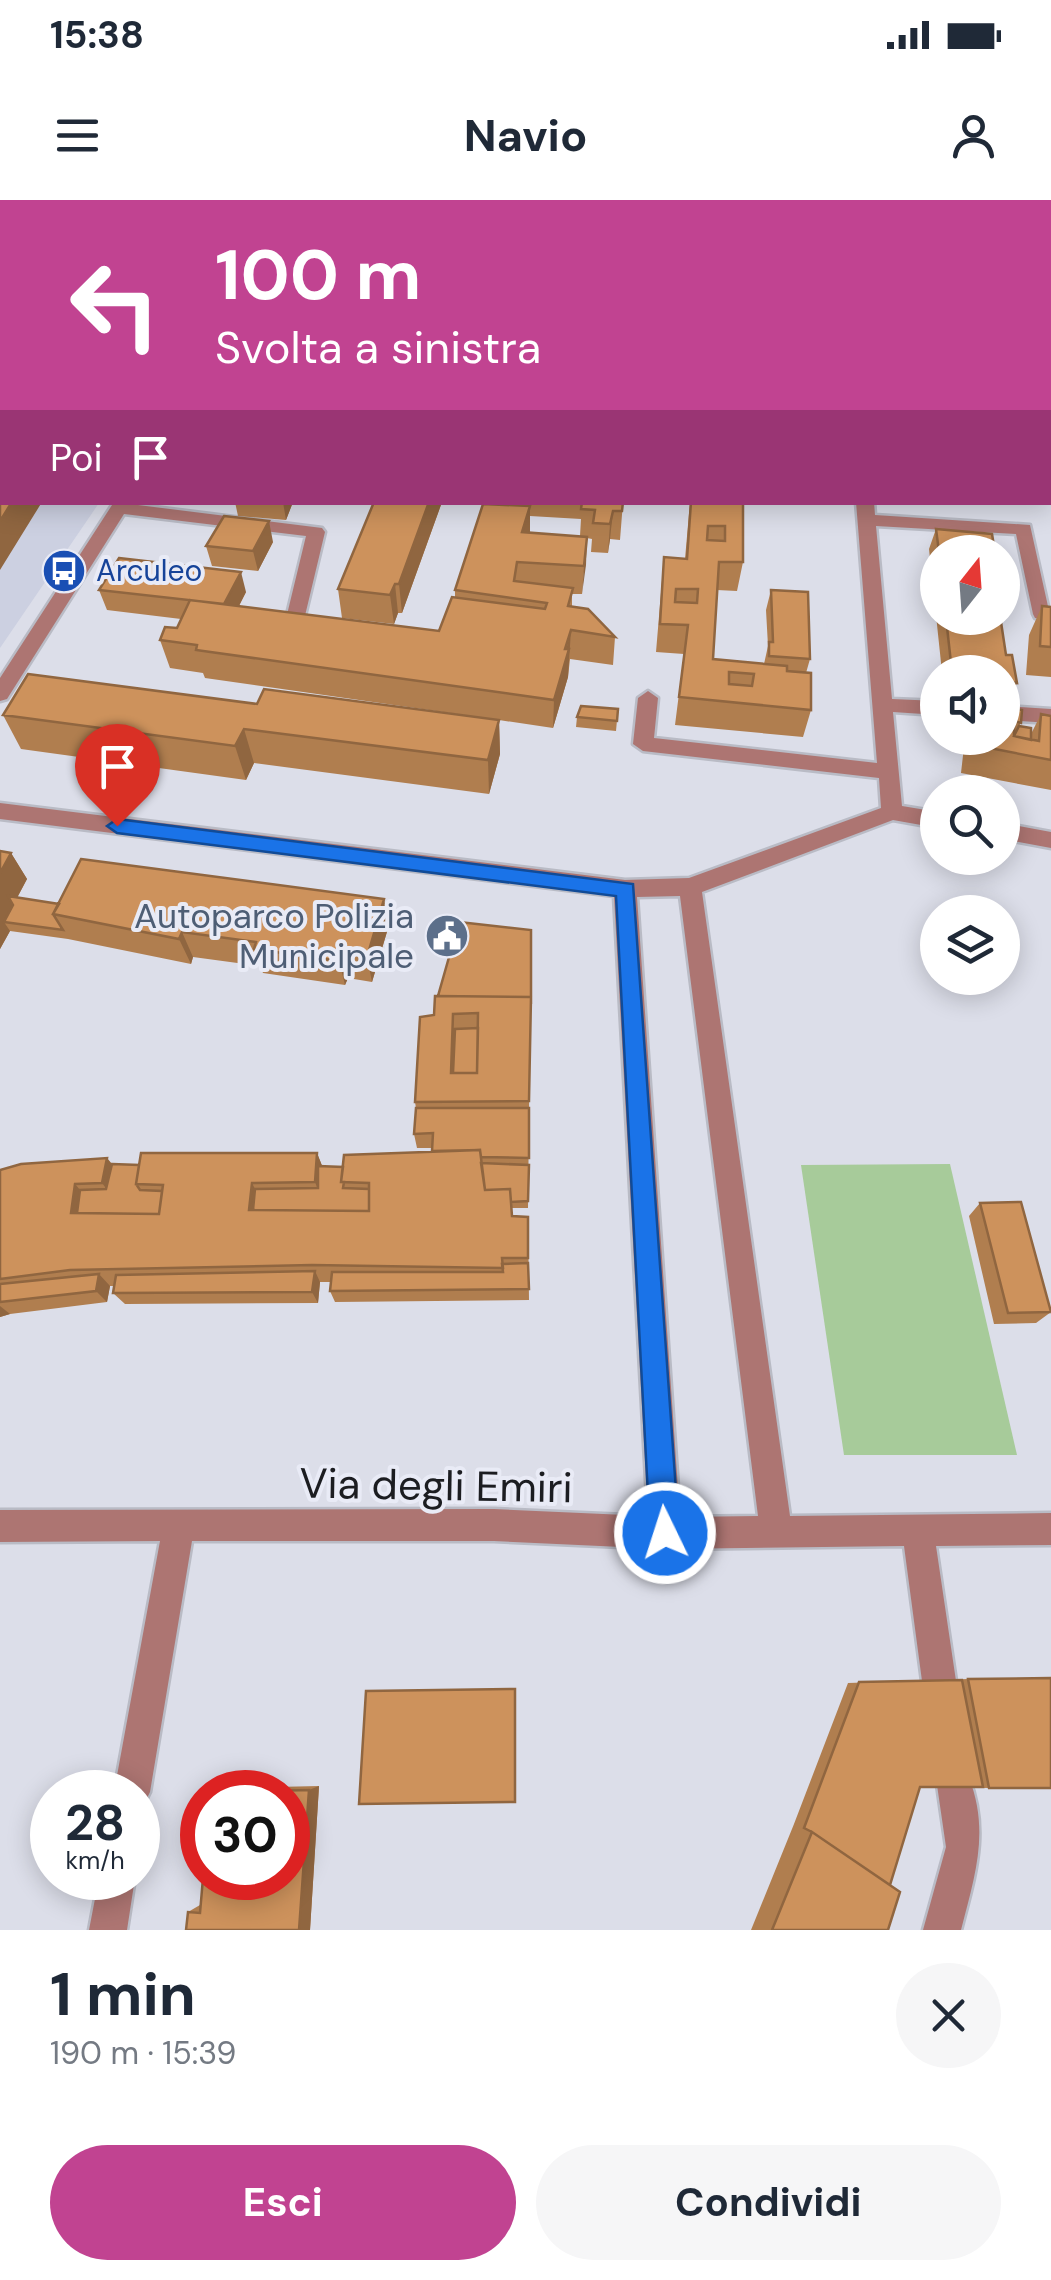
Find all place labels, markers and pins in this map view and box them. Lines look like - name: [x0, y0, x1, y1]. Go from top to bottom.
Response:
- bus stop icon: Arculeo: [41, 548, 87, 594]
- place label: Arculeo: [96, 551, 202, 590]
- pin: [75, 724, 160, 827]
- place label: Autoparco Polizia Municipale: [134, 893, 414, 979]
- public building icon: Autoparco Polizia Municipale: [424, 913, 470, 959]

